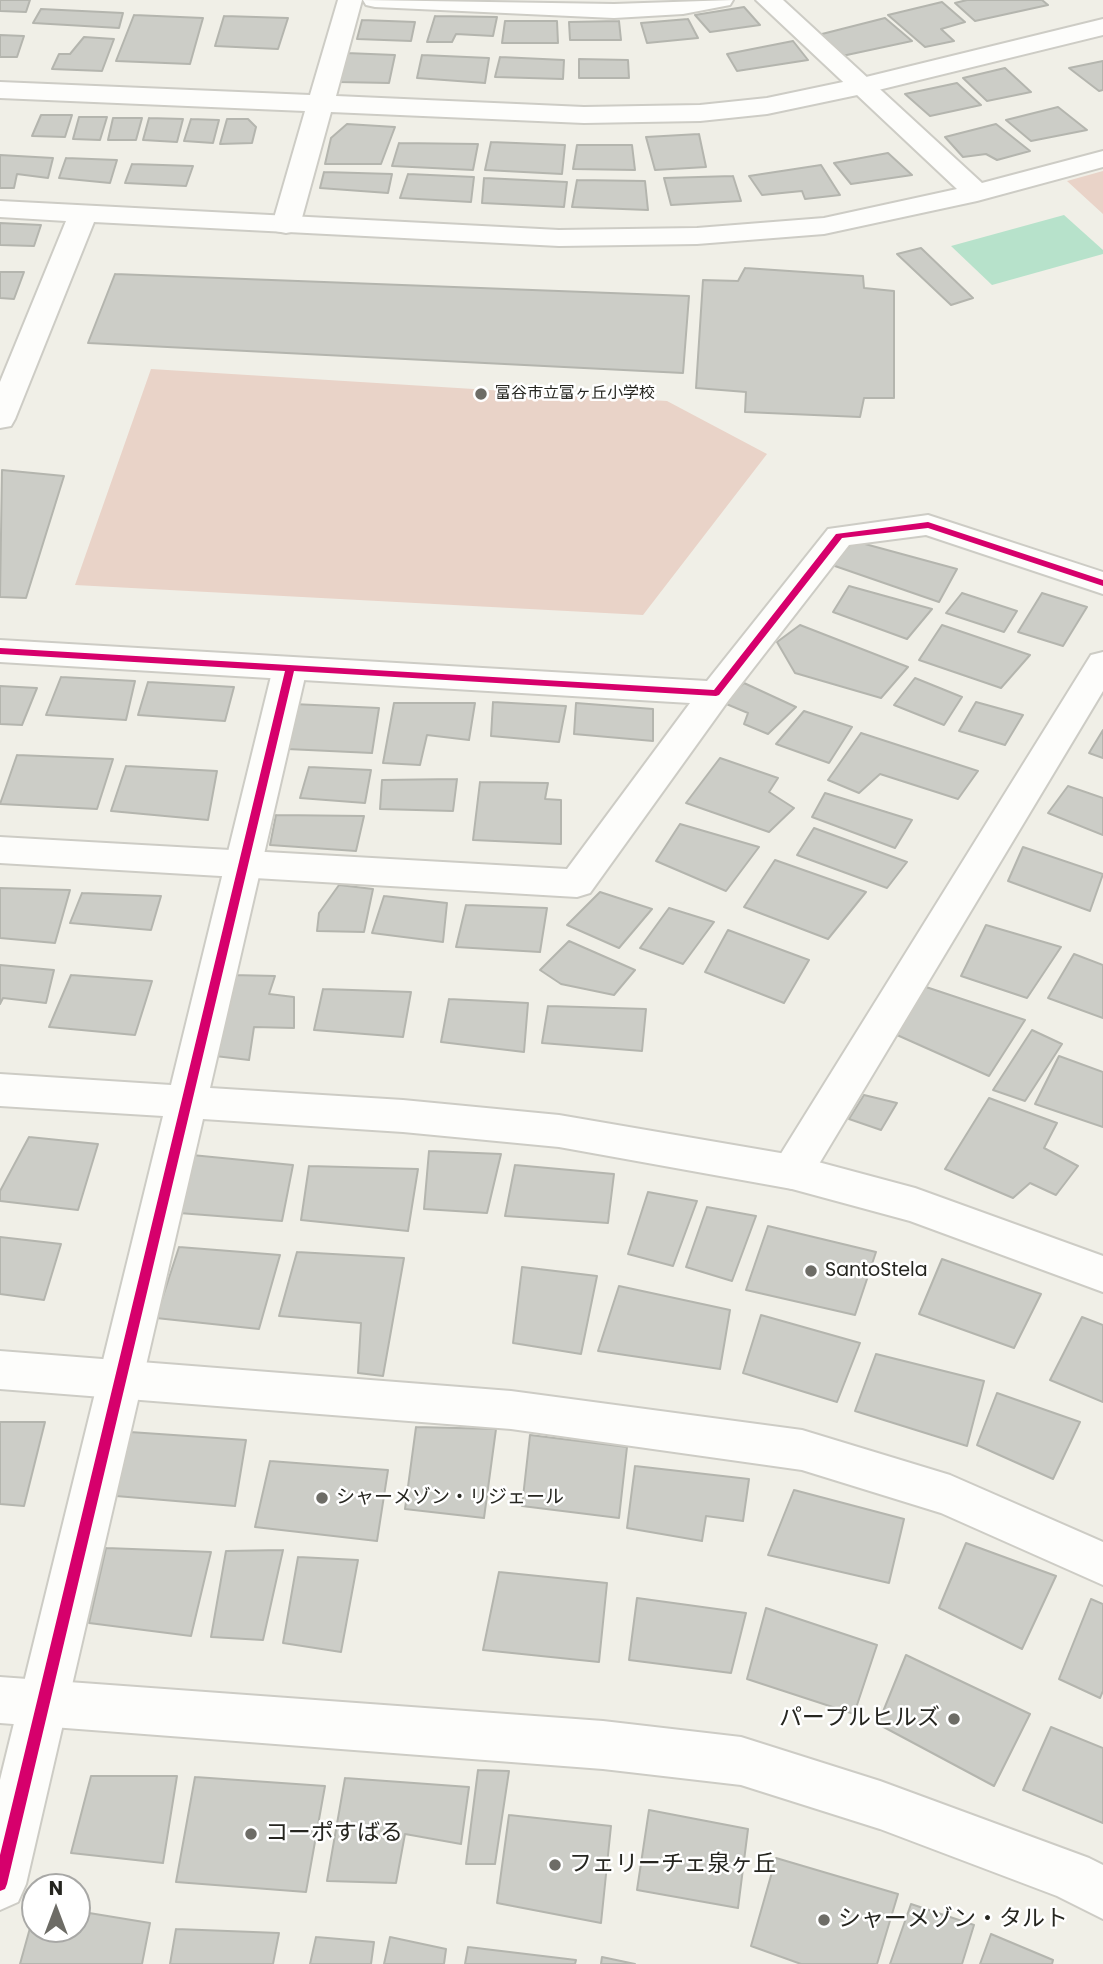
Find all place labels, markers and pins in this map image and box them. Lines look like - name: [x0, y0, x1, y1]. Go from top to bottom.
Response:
- place label: 富谷市立富ヶ丘小学校: [495, 384, 655, 404]
- marker: 富谷市立富ヶ丘小学校: [473, 386, 489, 402]
- place label: SantoStela: [825, 1260, 928, 1282]
- marker: SantoStela: [803, 1263, 819, 1279]
- place label: シャーメゾン・リジェール: [336, 1487, 564, 1509]
- marker: シャーメゾン・リジェール: [314, 1490, 330, 1506]
- place label: パープルヒルズ: [779, 1705, 940, 1733]
- marker: パープルヒルズ: [946, 1711, 962, 1727]
- place label: コーポすばる: [265, 1820, 403, 1848]
- marker: コーポすばる: [243, 1826, 259, 1842]
- place label: フェリーチェ泉ヶ丘: [569, 1851, 776, 1879]
- marker: フェリーチェ泉ヶ丘: [547, 1857, 563, 1873]
- place label: シャーメゾン・タルト: [838, 1906, 1068, 1934]
- marker: シャーメゾン・タルト: [816, 1912, 832, 1928]

